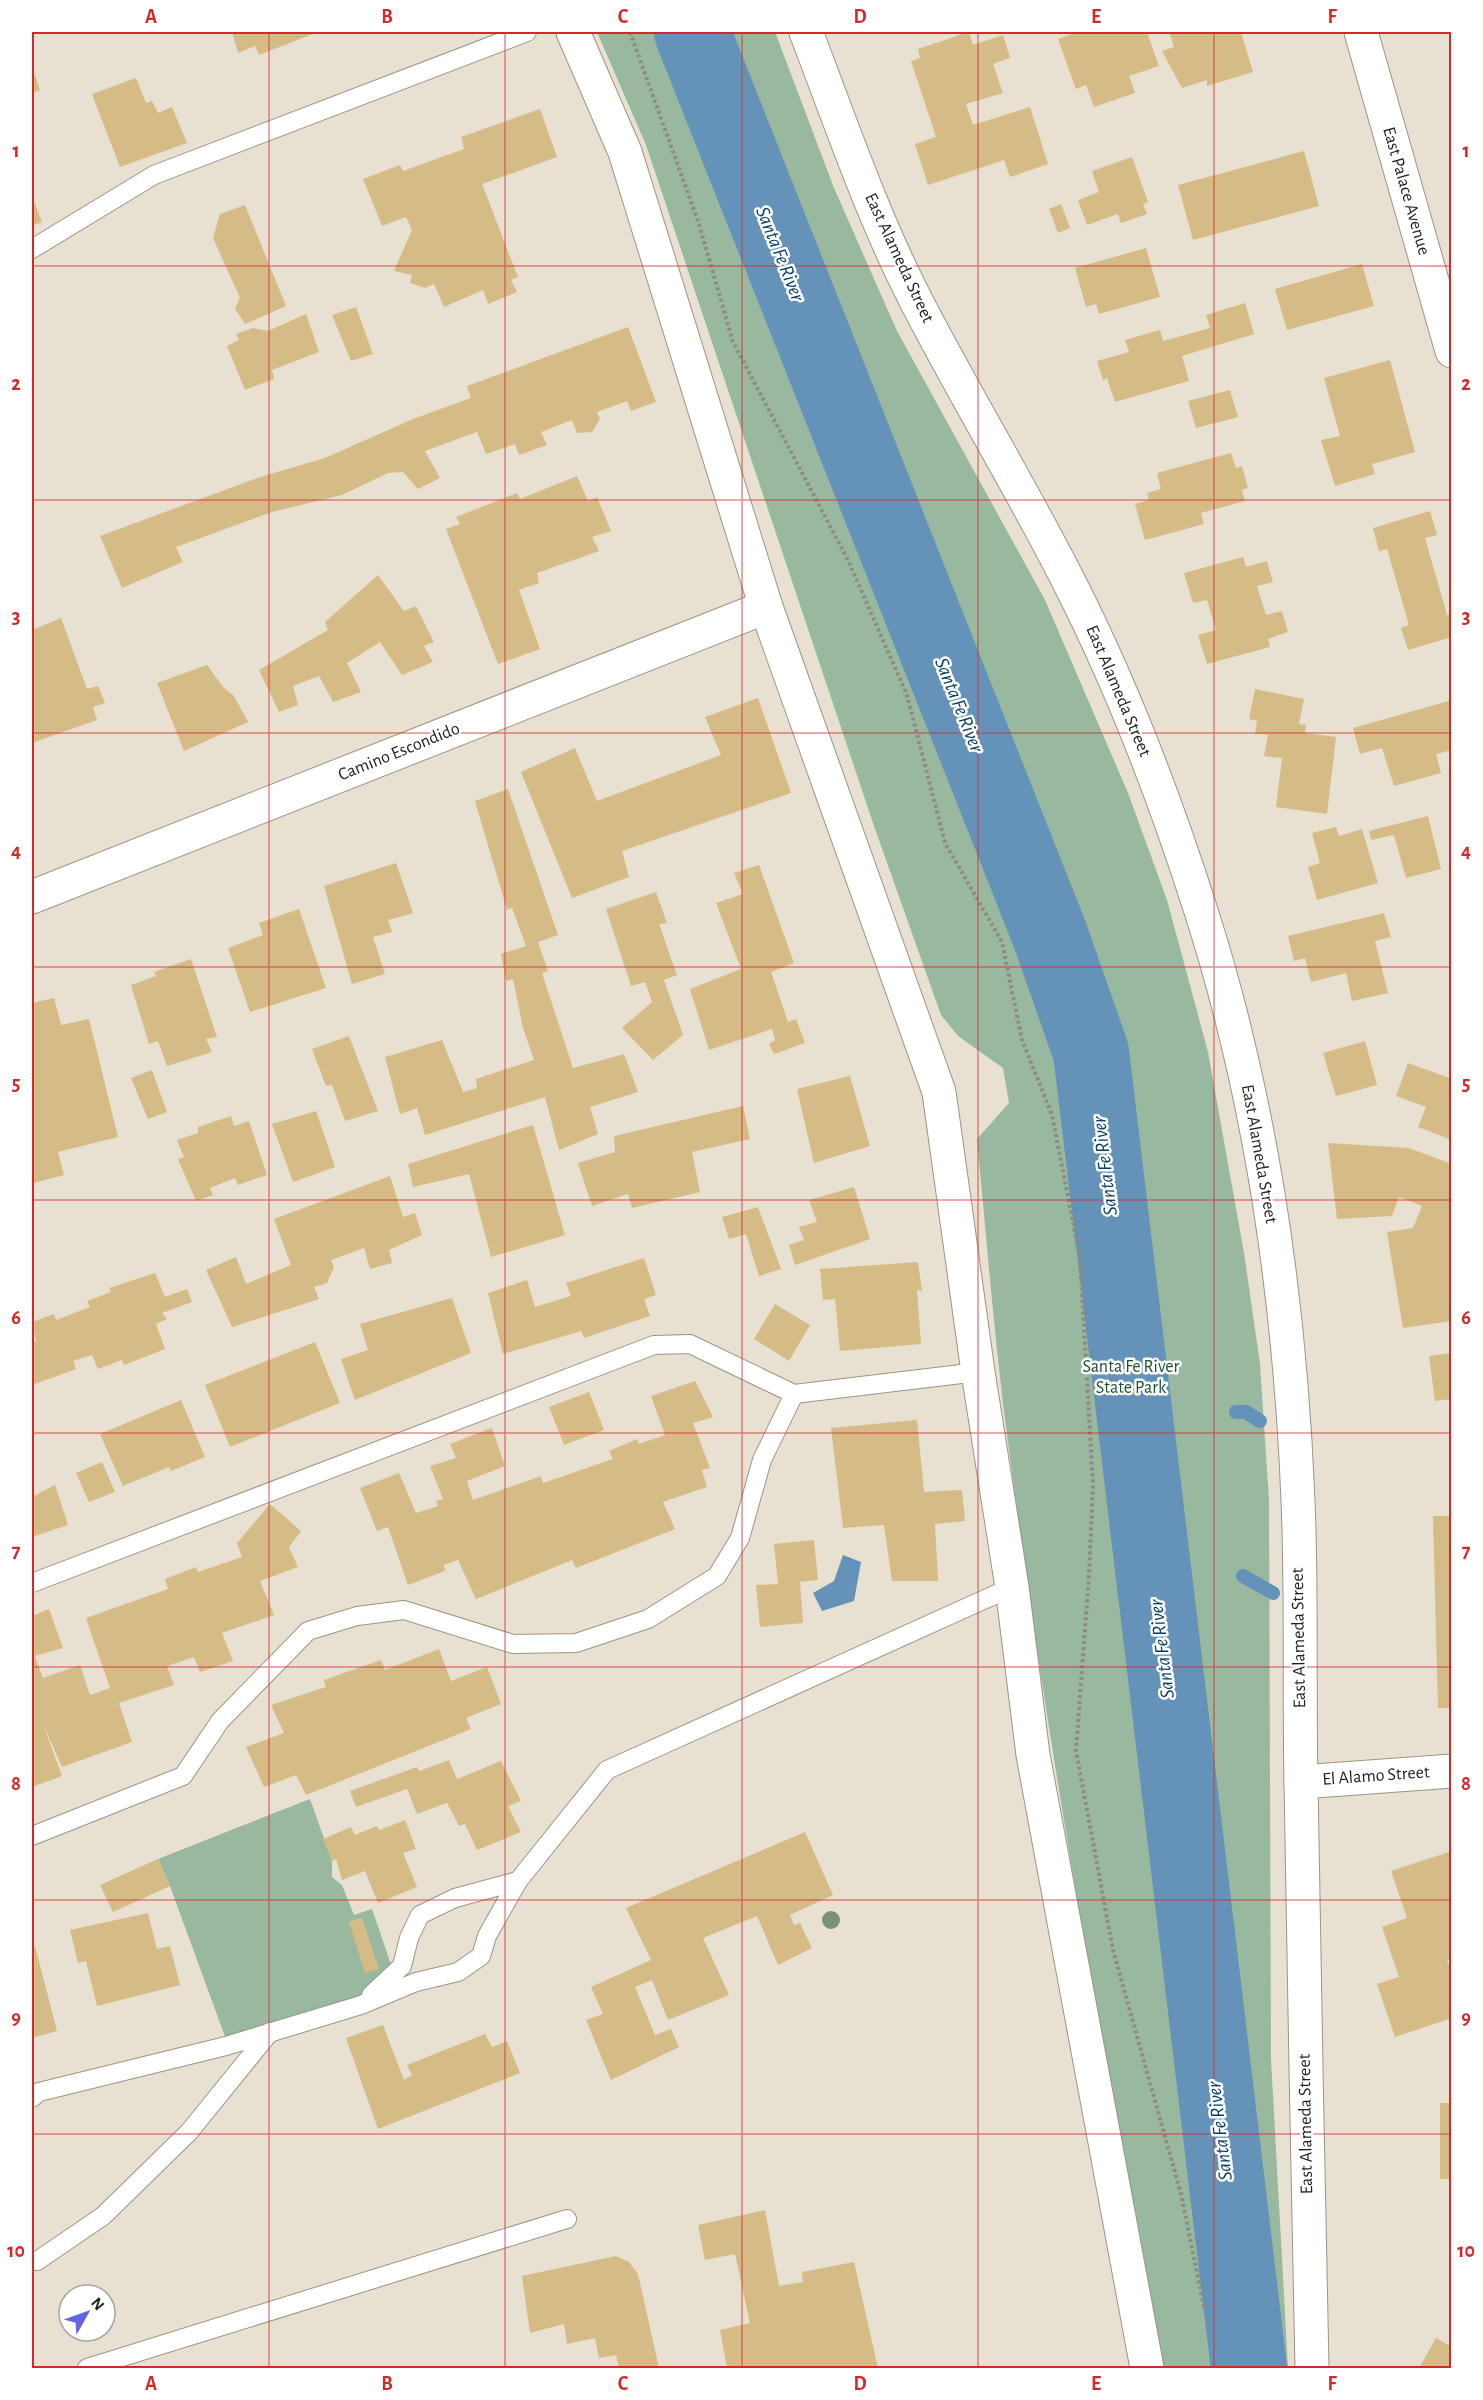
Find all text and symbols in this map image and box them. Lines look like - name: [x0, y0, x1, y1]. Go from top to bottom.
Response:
- text: A: [145, 7, 157, 27]
- text: B: [381, 7, 393, 27]
- text: C: [618, 7, 629, 27]
- text: D: [853, 7, 867, 27]
- text: E: [1091, 7, 1101, 27]
- text: F: [1327, 7, 1337, 27]
- street label: East Palace Avenue: [1379, 125, 1433, 257]
- text: 1: [12, 141, 20, 161]
- text: 1: [1462, 141, 1470, 161]
- street label: East Alameda Street: [861, 190, 937, 326]
- water label: Santa Fe River: [752, 204, 808, 304]
- text: 2: [11, 374, 21, 394]
- text: 2: [1461, 374, 1471, 394]
- text: 3: [12, 607, 20, 627]
- text: 3: [1462, 607, 1470, 627]
- street label: East Alameda Street: [1082, 623, 1154, 759]
- water label: Santa Fe River: [931, 655, 987, 755]
- street label: Camino Escondido: [336, 719, 463, 785]
- text: 4: [11, 841, 21, 861]
- text: 4: [1461, 841, 1471, 861]
- text: 5: [12, 1074, 20, 1094]
- text: 5: [1462, 1074, 1470, 1094]
- street label: East Alameda Street: [1238, 1083, 1280, 1225]
- water label: Santa Fe River: [1089, 1115, 1121, 1217]
- text: 6: [11, 1308, 21, 1328]
- text: 6: [1461, 1308, 1471, 1328]
- park label: Santa Fe River State Park: [1083, 1358, 1180, 1397]
- text: 7: [12, 1541, 21, 1561]
- text: 7: [1462, 1541, 1471, 1561]
- street label: East Alameda Street: [1289, 1567, 1309, 1708]
- water label: Santa Fe River: [1146, 1598, 1178, 1700]
- street label: El Alamo Street: [1322, 1763, 1431, 1789]
- text: 8: [11, 1774, 21, 1794]
- text: 8: [1461, 1774, 1471, 1794]
- text: 9: [11, 2008, 21, 2028]
- text: 9: [1461, 2008, 1471, 2028]
- street label: East Alameda Street: [1296, 2053, 1316, 2194]
- water label: Santa Fe River: [1204, 2080, 1236, 2182]
- text: 10: [7, 2241, 25, 2261]
- text: 10: [1457, 2241, 1475, 2261]
- north arrow: [57, 2283, 117, 2343]
- text: N: [88, 2295, 107, 2313]
- text: A: [145, 2374, 157, 2394]
- text: B: [381, 2374, 393, 2394]
- text: C: [618, 2374, 629, 2394]
- text: D: [853, 2374, 867, 2394]
- text: E: [1091, 2374, 1101, 2394]
- text: F: [1327, 2374, 1337, 2394]

